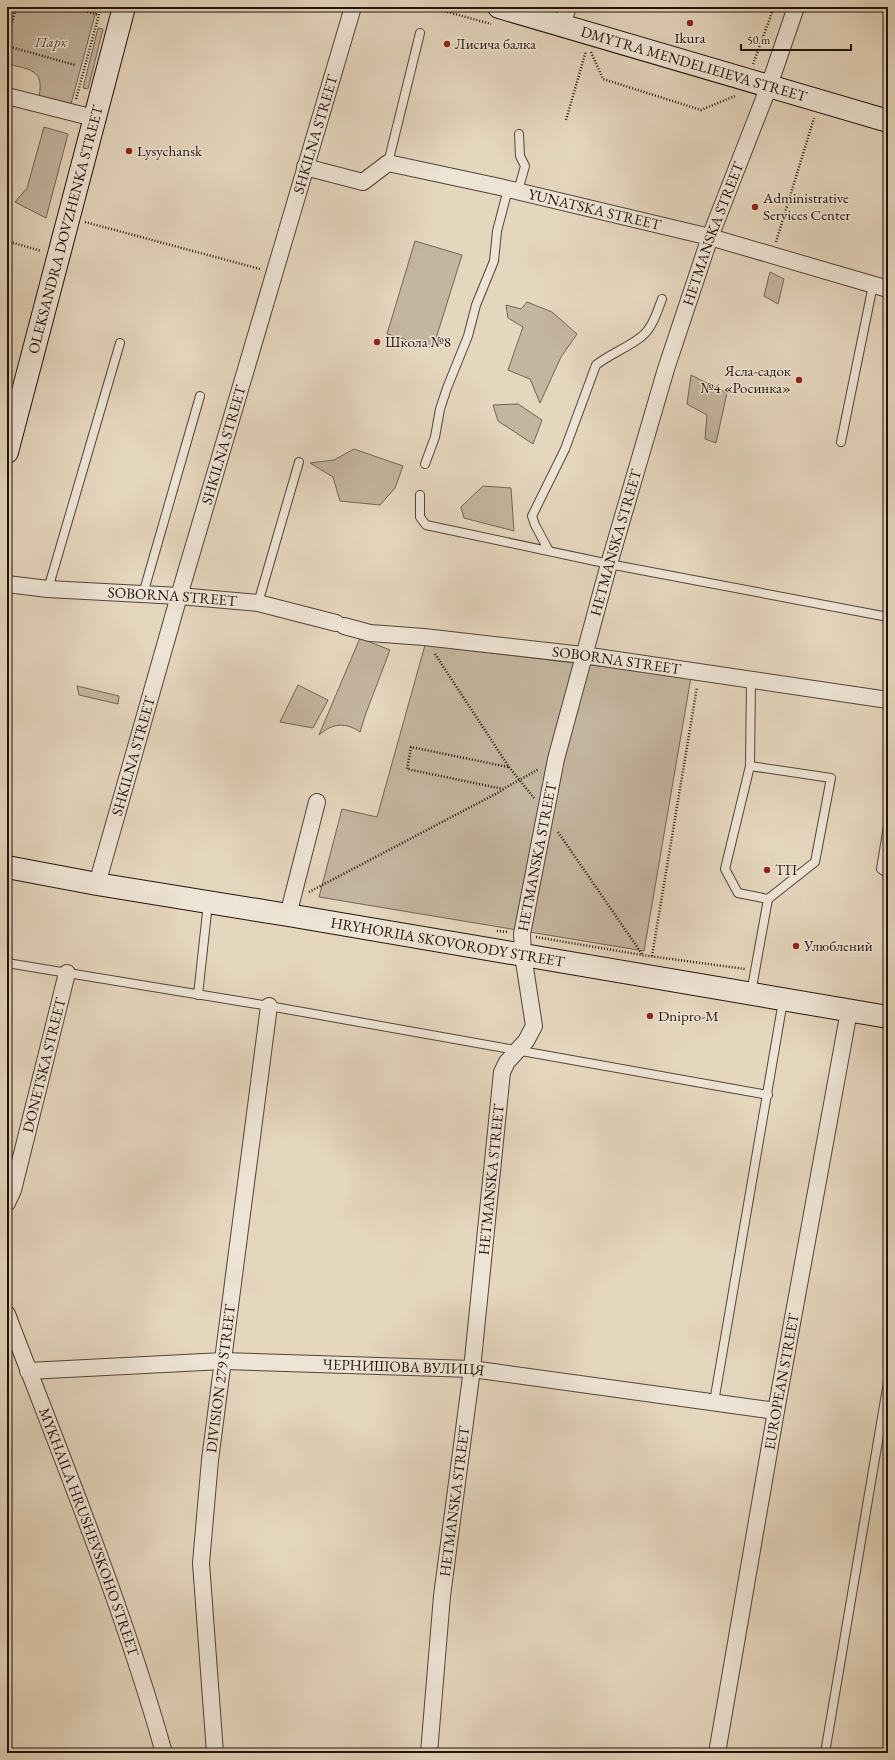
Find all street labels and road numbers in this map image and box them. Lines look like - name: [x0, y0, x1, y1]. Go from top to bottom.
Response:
- street label: DMYTRA MENDELIEIEVA STREET: [579, 21, 810, 106]
- street label: SHKILNA STREET: [288, 71, 342, 196]
- street label: OLEKSANDRA DOVZHENKA STREET: [23, 102, 107, 356]
- street label: HETMANSKA STREET: [678, 158, 748, 308]
- street label: YUNATSKA STREET: [526, 184, 664, 234]
- street label: SHKILNA STREET: [197, 382, 250, 507]
- street label: HETMANSKA STREET: [585, 466, 645, 618]
- street label: SOBORNA STREET: [107, 582, 239, 610]
- street label: SOBORNA STREET: [551, 642, 683, 678]
- street label: SHKILNA STREET: [107, 693, 159, 818]
- street label: HETMANSKA STREET: [513, 779, 560, 933]
- street label: HRYHORIIA SKOVORODY STREET: [329, 912, 567, 971]
- street label: DONETSKA STREET: [18, 995, 70, 1135]
- street label: HETMANSKA STREET: [474, 1102, 508, 1256]
- street label: DIVISION 279 STREET: [201, 1302, 239, 1454]
- street label: EUROPEAN STREET: [759, 1311, 803, 1451]
- street label: ЧЕРНИШОВА ВУЛИЦЯ: [322, 1354, 486, 1380]
- street label: MYKHAILA HRUSHEVSKOHO STREET: [35, 1405, 144, 1659]
- street label: HETMANSKA STREET: [435, 1424, 473, 1578]

